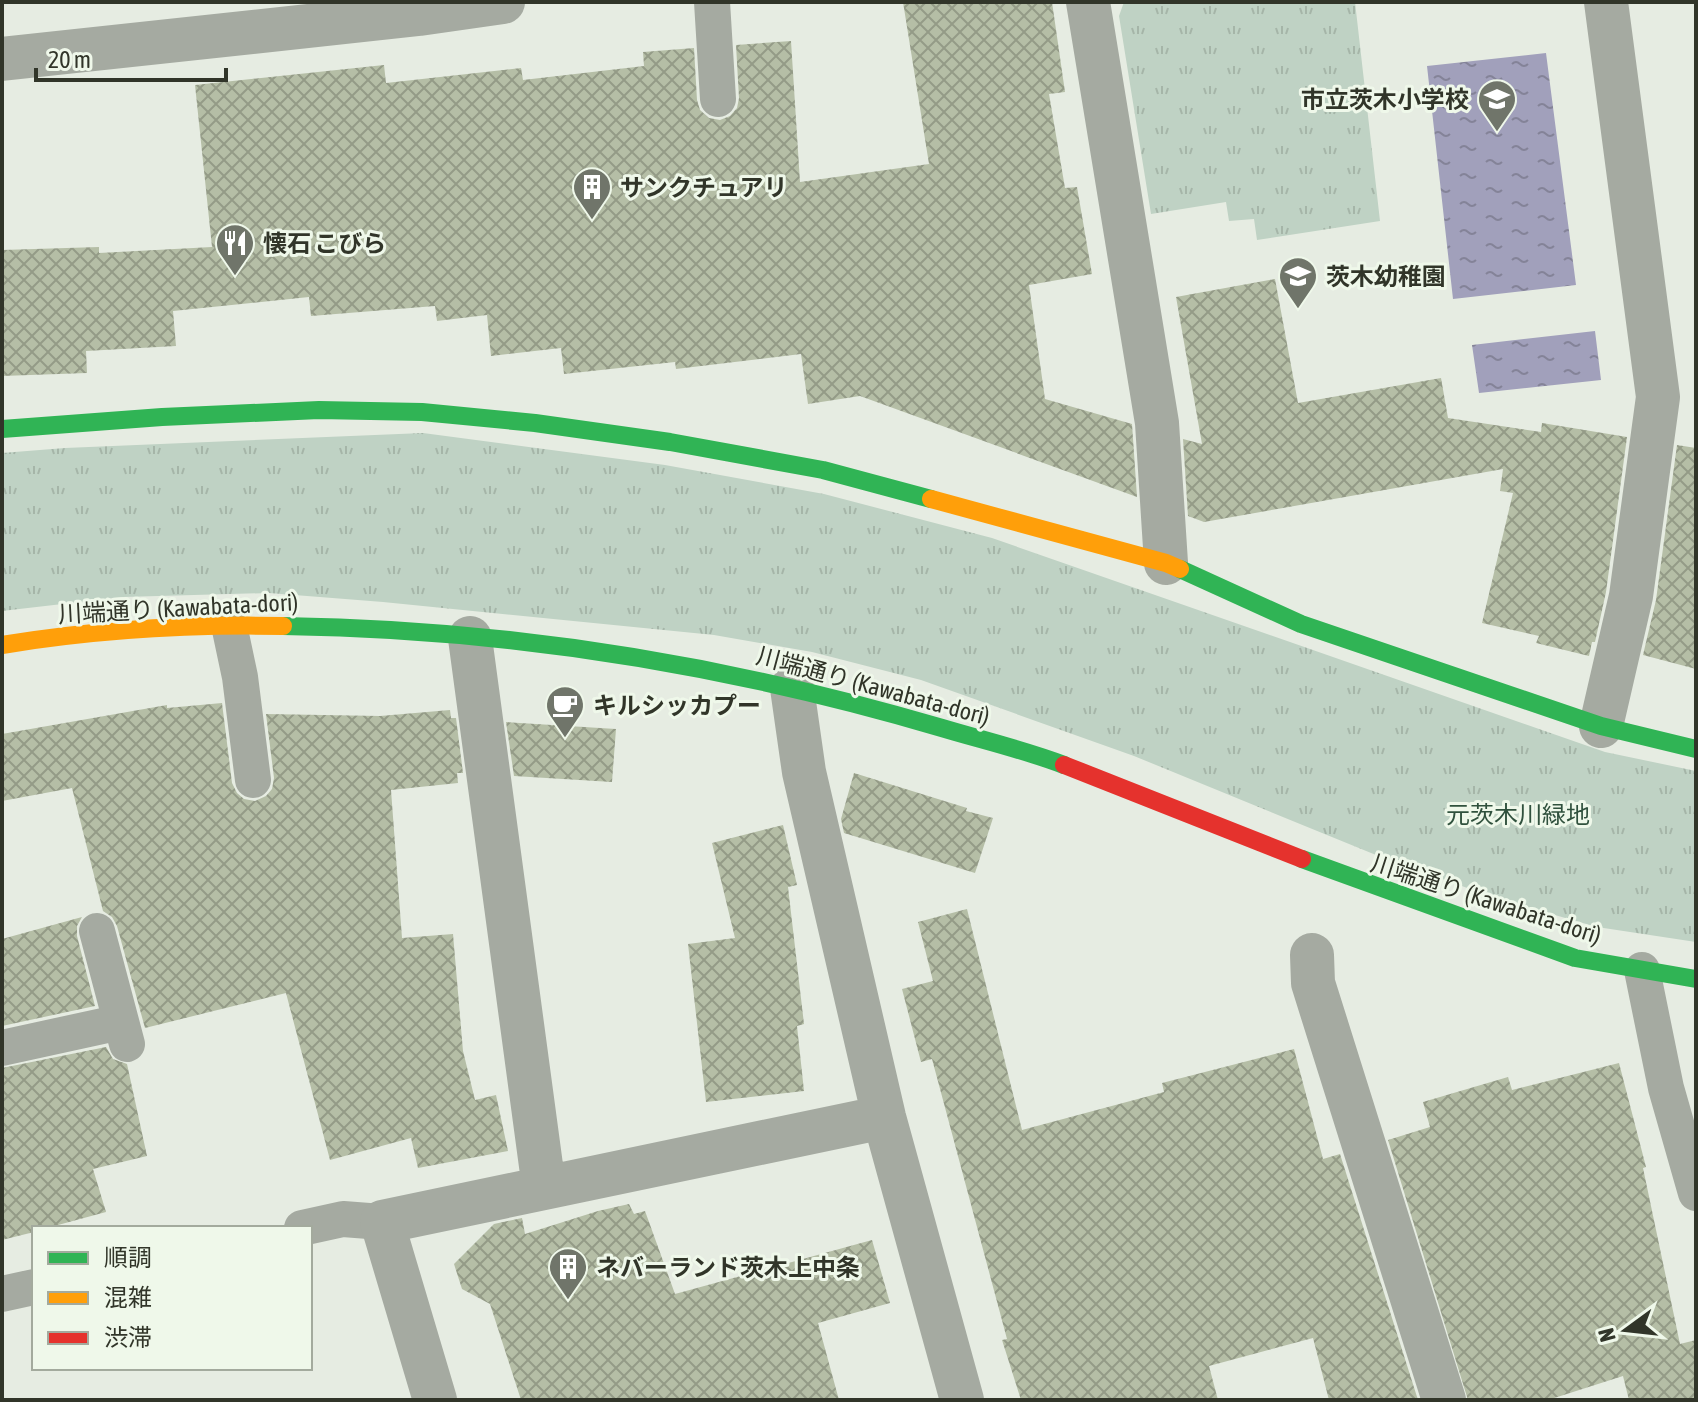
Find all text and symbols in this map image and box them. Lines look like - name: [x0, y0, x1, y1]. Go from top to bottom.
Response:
- scale bar: [36, 32, 226, 82]
- text: 20 m: [48, 46, 91, 73]
- school or university icon: 市立茨木小学校: [1476, 78, 1518, 133]
- place label: 市立茨木小学校: [1301, 86, 1469, 113]
- building icon: サンクチュアリ: [571, 166, 613, 221]
- place label: サンクチュアリ: [620, 174, 788, 201]
- restaurant icon: 懐石 こびら: [214, 222, 256, 277]
- place label: 懐石 こびら: [263, 230, 386, 257]
- school or university icon: 茨木幼稚園: [1277, 255, 1319, 310]
- place label: 茨木幼稚園: [1326, 263, 1446, 290]
- street label: 川端通り (Kawabata-dori): [57, 588, 299, 628]
- street label: 川端通り (Kawabata-dori): [753, 642, 993, 730]
- cafe icon: キルシッカプー: [544, 684, 586, 739]
- place label: キルシッカプー: [593, 692, 761, 719]
- park label: 元茨木川緑地: [1446, 801, 1590, 828]
- street label: 川端通り (Kawabata-dori): [1368, 849, 1604, 949]
- legend: [32, 1226, 312, 1370]
- text: 順調: [104, 1244, 152, 1271]
- building icon: ネバーランド茨木上中条: [547, 1246, 589, 1301]
- place label: ネバーランド茨木上中条: [596, 1254, 860, 1281]
- text: 混雑: [104, 1284, 152, 1311]
- north arrow: [1586, 1290, 1666, 1370]
- text: 渋滞: [104, 1324, 152, 1351]
- text: N: [1592, 1326, 1621, 1345]

